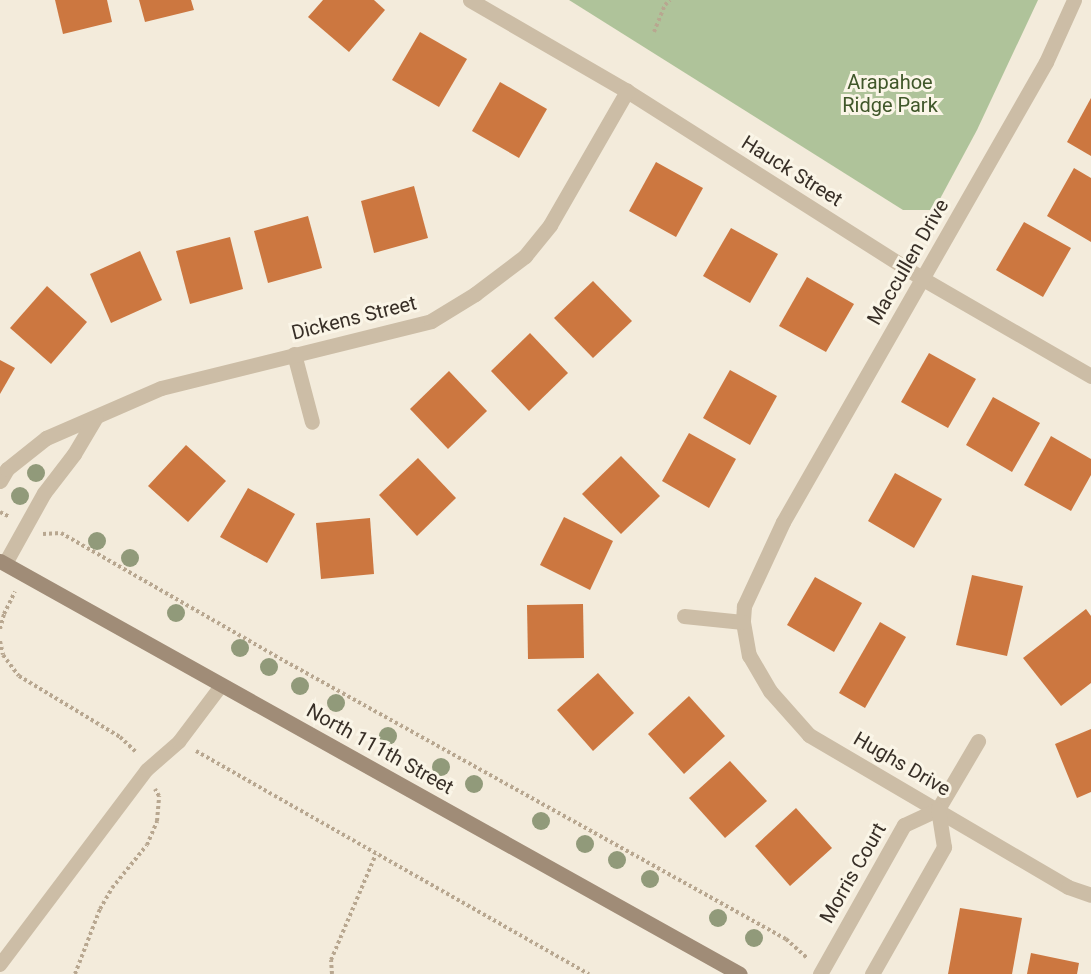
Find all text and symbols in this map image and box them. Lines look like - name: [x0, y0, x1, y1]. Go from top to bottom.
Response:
- park label: Arapahoe Ridge Park: [842, 70, 938, 117]
- street label: Hauck Street: [737, 130, 847, 212]
- street label: Maccullen Drive: [862, 195, 954, 329]
- street label: Dickens Street: [289, 291, 419, 345]
- street label: North 111th Street: [302, 699, 458, 799]
- street label: Hughs Drive: [849, 727, 955, 801]
- street label: Morris Court: [815, 819, 891, 927]

